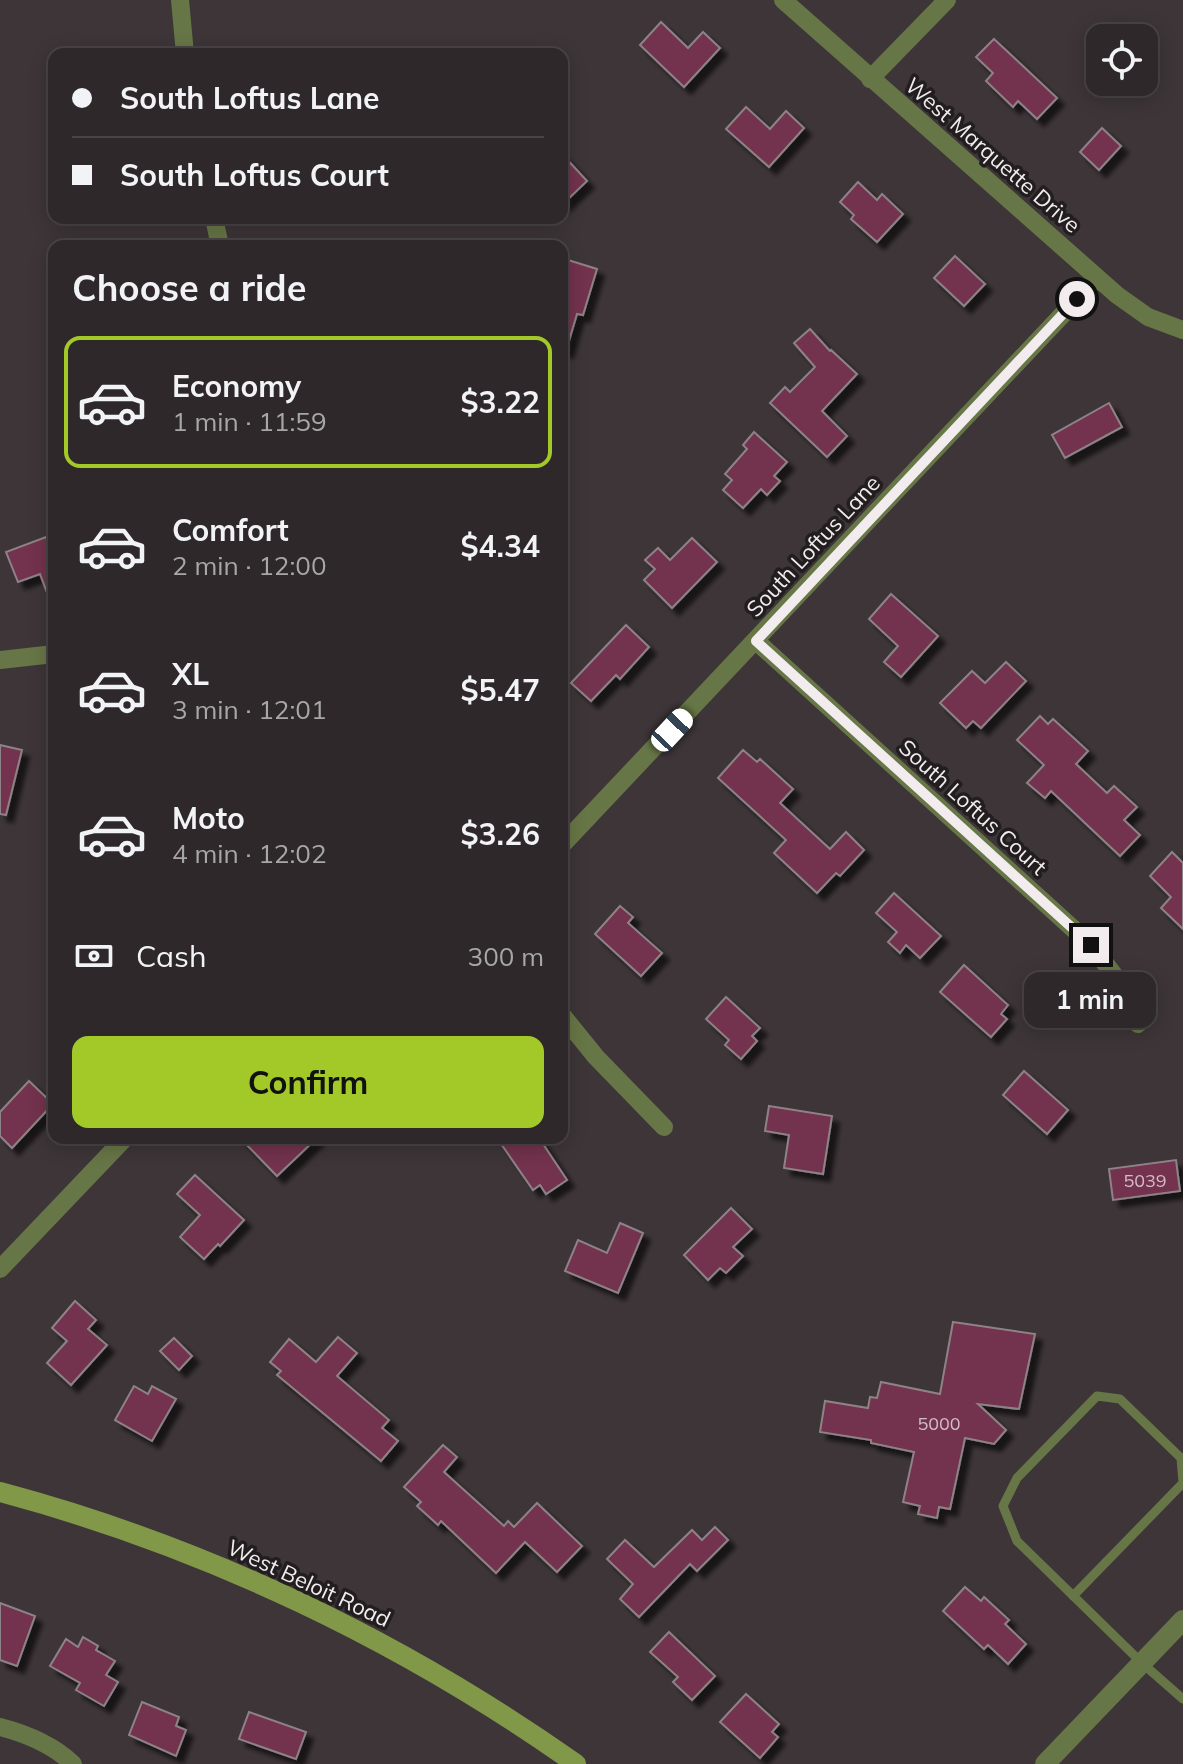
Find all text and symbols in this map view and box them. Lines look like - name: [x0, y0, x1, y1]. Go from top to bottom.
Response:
- map controls: [1086, 24, 1158, 96]
- button: locate: [1086, 24, 1158, 96]
- street label: West Marquette Drive: [900, 71, 1086, 239]
- text: South Loftus Lane: [120, 79, 380, 117]
- text: South Loftus Court: [120, 156, 389, 194]
- text: Choose a ride: [72, 265, 306, 310]
- route start: [1059, 281, 1095, 317]
- icon: car: [76, 366, 148, 438]
- text: Economy: [172, 367, 301, 405]
- text: $3.22: [461, 383, 540, 421]
- text: 1 min · 11:59: [172, 405, 327, 438]
- street label: South Loftus Lane: [740, 469, 886, 623]
- icon: car: [76, 510, 148, 582]
- text: Comfort: [172, 511, 289, 549]
- text: $4.34: [461, 527, 540, 565]
- text: 2 min · 12:00: [172, 549, 327, 582]
- icon: car: [76, 654, 148, 726]
- text: XL: [172, 655, 209, 693]
- text: $5.47: [461, 671, 540, 709]
- text: 3 min · 12:01: [172, 693, 327, 726]
- car: [647, 704, 697, 756]
- street label: South Loftus Court: [893, 733, 1053, 881]
- icon: car: [76, 798, 148, 870]
- text: Moto: [172, 799, 245, 837]
- text: $3.26: [461, 815, 540, 853]
- text: 4 min · 12:02: [172, 837, 327, 870]
- route end: [1073, 927, 1109, 963]
- icon: cash: [72, 934, 116, 978]
- text: Cash: [136, 937, 207, 975]
- text: 300 m: [468, 940, 544, 973]
- callout: 1 min: [1025, 973, 1157, 1029]
- text: 1 min: [1056, 983, 1124, 1016]
- button: Confirm: [72, 1036, 544, 1128]
- house number: 5039: [1123, 1169, 1167, 1192]
- house number: 5000: [917, 1412, 961, 1435]
- street label: West Beloit Road: [223, 1533, 395, 1633]

